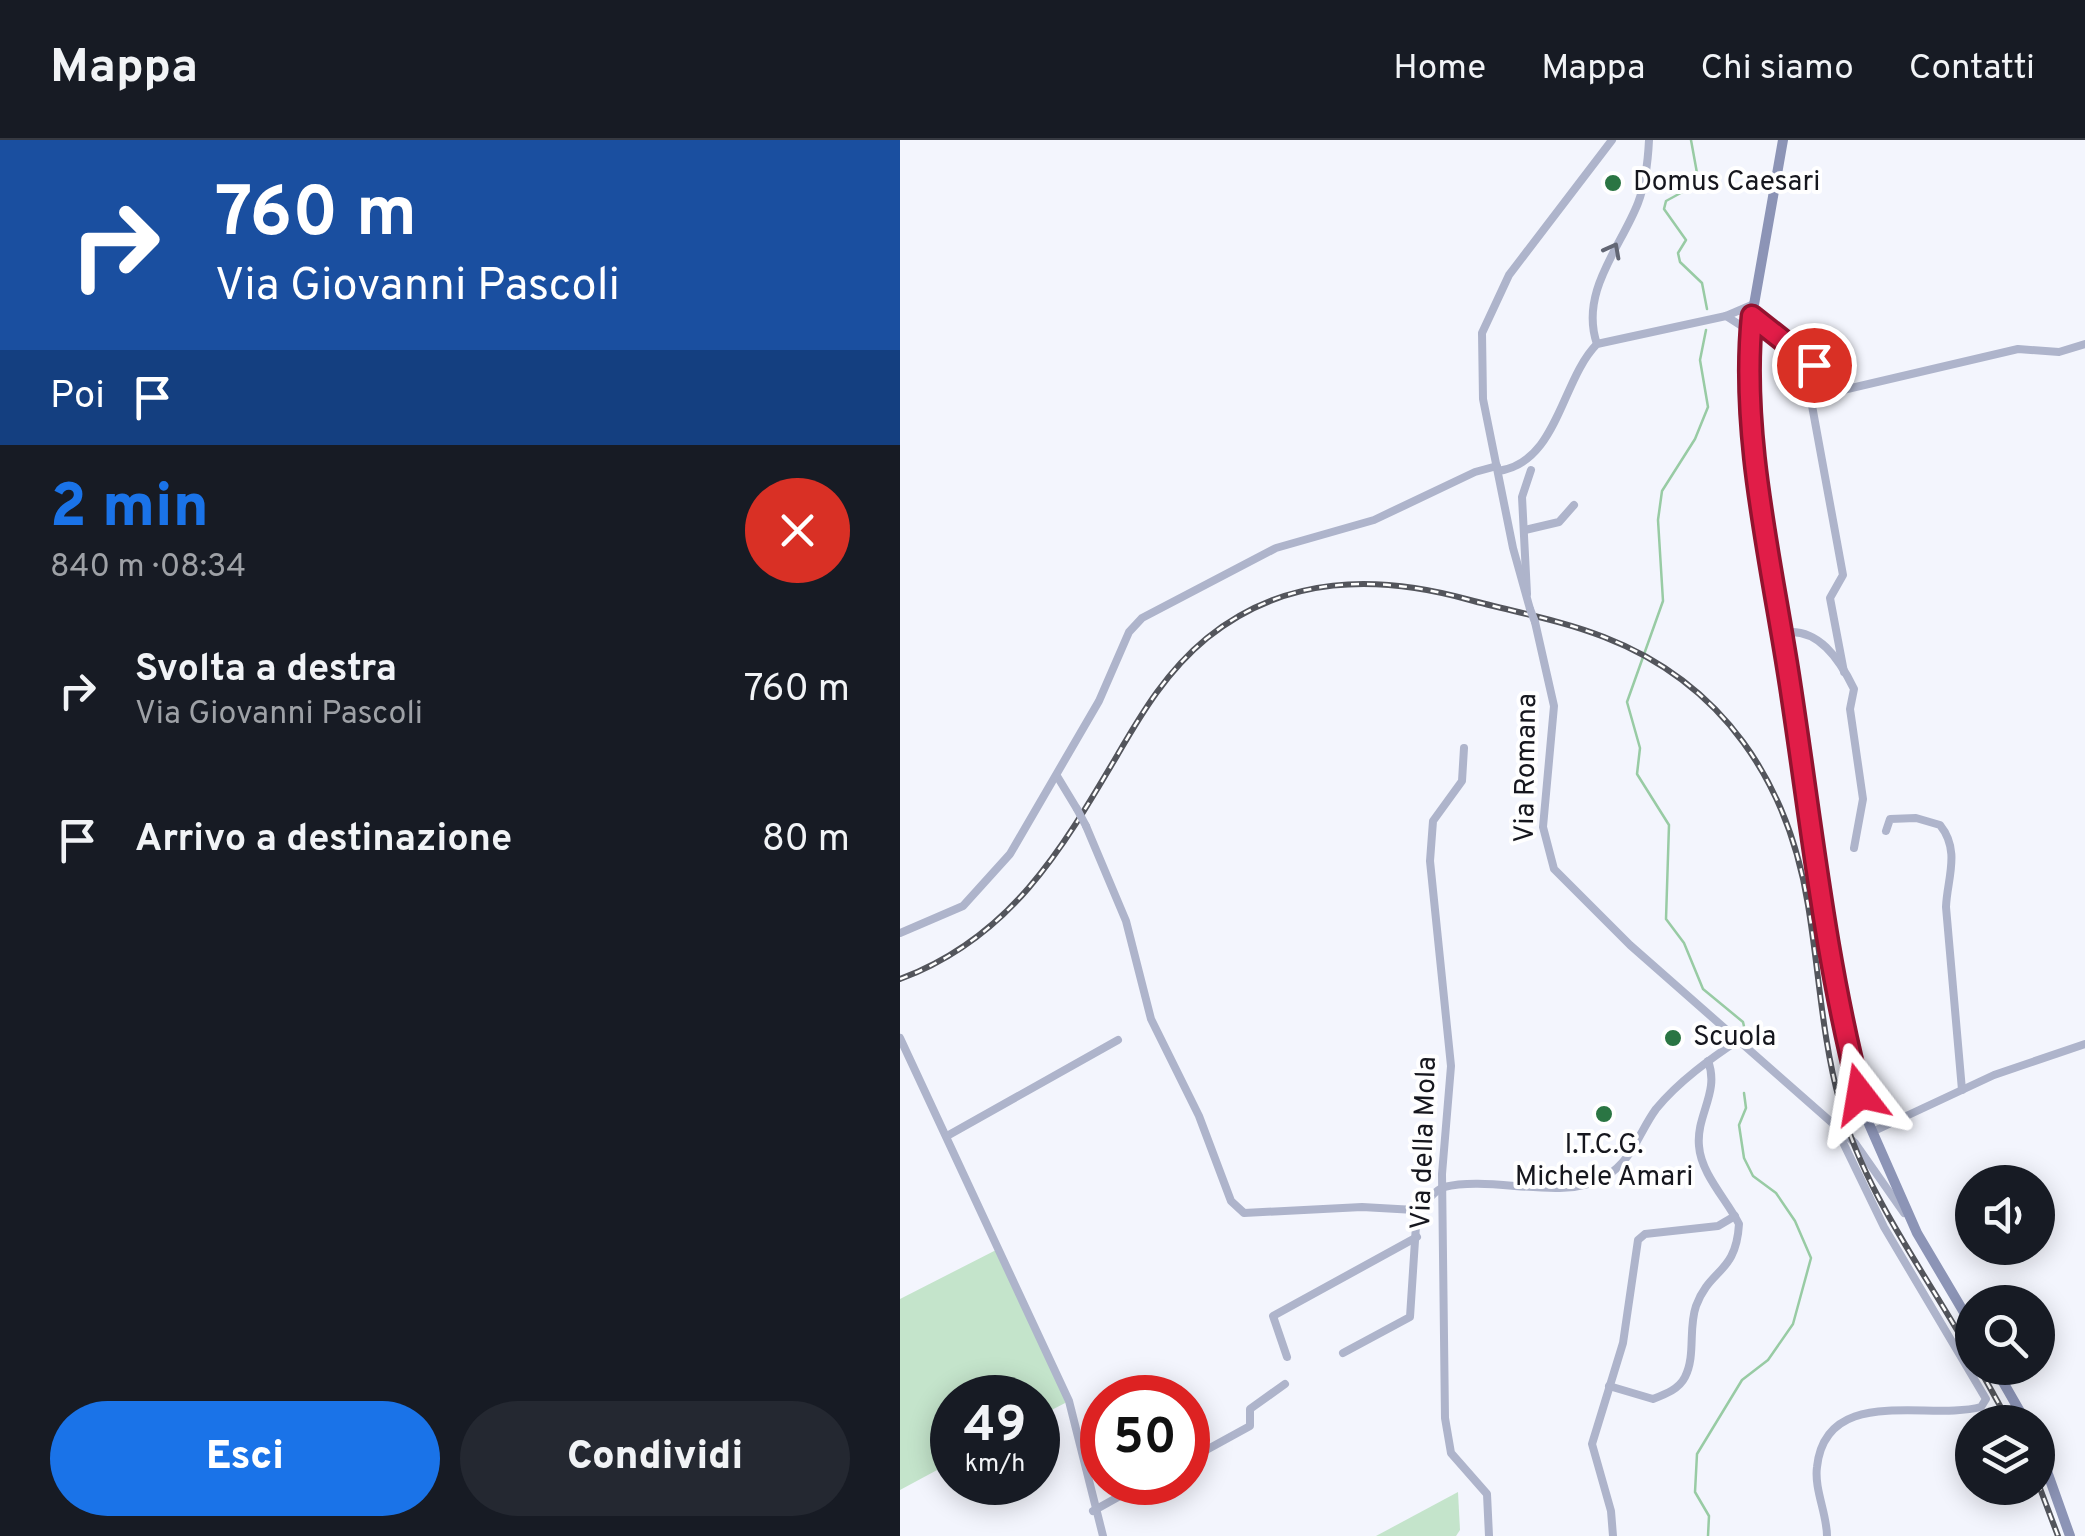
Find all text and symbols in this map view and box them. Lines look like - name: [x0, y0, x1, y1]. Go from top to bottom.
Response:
- text: Mappa: [50, 39, 198, 99]
- text: Home: [1393, 47, 1486, 91]
- text: Mappa: [1541, 47, 1645, 91]
- text: Chi siamo: [1700, 47, 1854, 91]
- text: Contatti: [1909, 47, 2035, 91]
- place label: Domus Caesari: [1633, 165, 1820, 201]
- text: 760 m: [215, 172, 417, 261]
- marker: Domus Caesari: [1602, 172, 1624, 194]
- icon: right: [50, 180, 180, 310]
- one-way arrow: [1601, 243, 1621, 261]
- text: Via Giovanni Pascoli: [215, 259, 620, 316]
- pin: [1772, 323, 1857, 408]
- icon: arrive: [1787, 338, 1842, 393]
- icon: arrive: [125, 370, 180, 425]
- text: Poi: [50, 373, 105, 422]
- text: 2 min: [50, 472, 209, 548]
- button: close: [745, 478, 850, 583]
- text: 840 m · 08:34: [50, 548, 246, 588]
- text: Svolta a destra: [135, 646, 397, 695]
- icon: right: [50, 663, 105, 718]
- text: 760 m: [744, 666, 850, 715]
- street label: Via Romana: [1508, 693, 1546, 843]
- text: Via Giovanni Pascoli: [135, 695, 423, 735]
- icon: arrive: [50, 813, 105, 868]
- text: Arrivo a destinazione: [135, 816, 512, 865]
- text: 80 m: [762, 816, 850, 865]
- place label: Scuola: [1693, 1020, 1776, 1056]
- marker: Scuola: [1662, 1027, 1684, 1049]
- position arrow: [1808, 1042, 1912, 1146]
- street label: Via della Mola: [1404, 1056, 1446, 1230]
- marker: I.T.C.G. Michele Amari: [1593, 1103, 1615, 1125]
- place label: I.T.C.G. Michele Amari: [1515, 1128, 1693, 1196]
- map controls: [1955, 1165, 2055, 1505]
- button: sound: [1955, 1165, 2055, 1265]
- button: search: [1955, 1285, 2055, 1385]
- speed limit sign: 50: [1080, 1375, 1210, 1505]
- text: 49: [964, 1396, 1026, 1459]
- button: Esci: [50, 1401, 440, 1516]
- button: Condividi: [460, 1401, 850, 1516]
- button: layers: [1955, 1405, 2055, 1505]
- text: km/h: [965, 1449, 1025, 1481]

